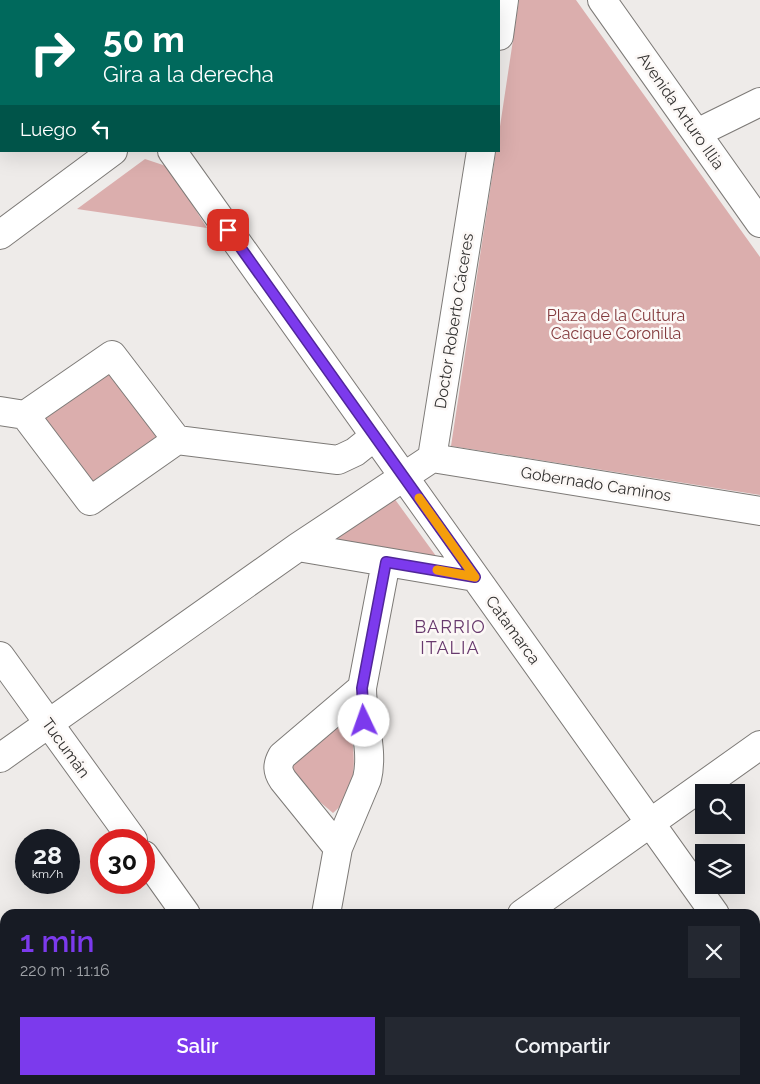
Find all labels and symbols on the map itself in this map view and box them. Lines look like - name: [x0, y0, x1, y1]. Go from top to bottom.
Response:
- street label: Avenida Arturo Illia: [634, 49, 728, 173]
- pin: [207, 209, 249, 251]
- street label: Doctor Roberto Cáceres: [431, 232, 477, 410]
- park label: Plaza de la Cultura Cacique Coronilla: [547, 306, 685, 343]
- street label: Gobernado Caminos: [519, 463, 673, 505]
- street label: Catamarca: [482, 592, 544, 668]
- district label: BARRIO ITALIA: [414, 616, 486, 658]
- position arrow: [337, 694, 389, 746]
- street label: Tucumán: [38, 715, 94, 781]
- speed limit sign: 30: [90, 829, 155, 894]

